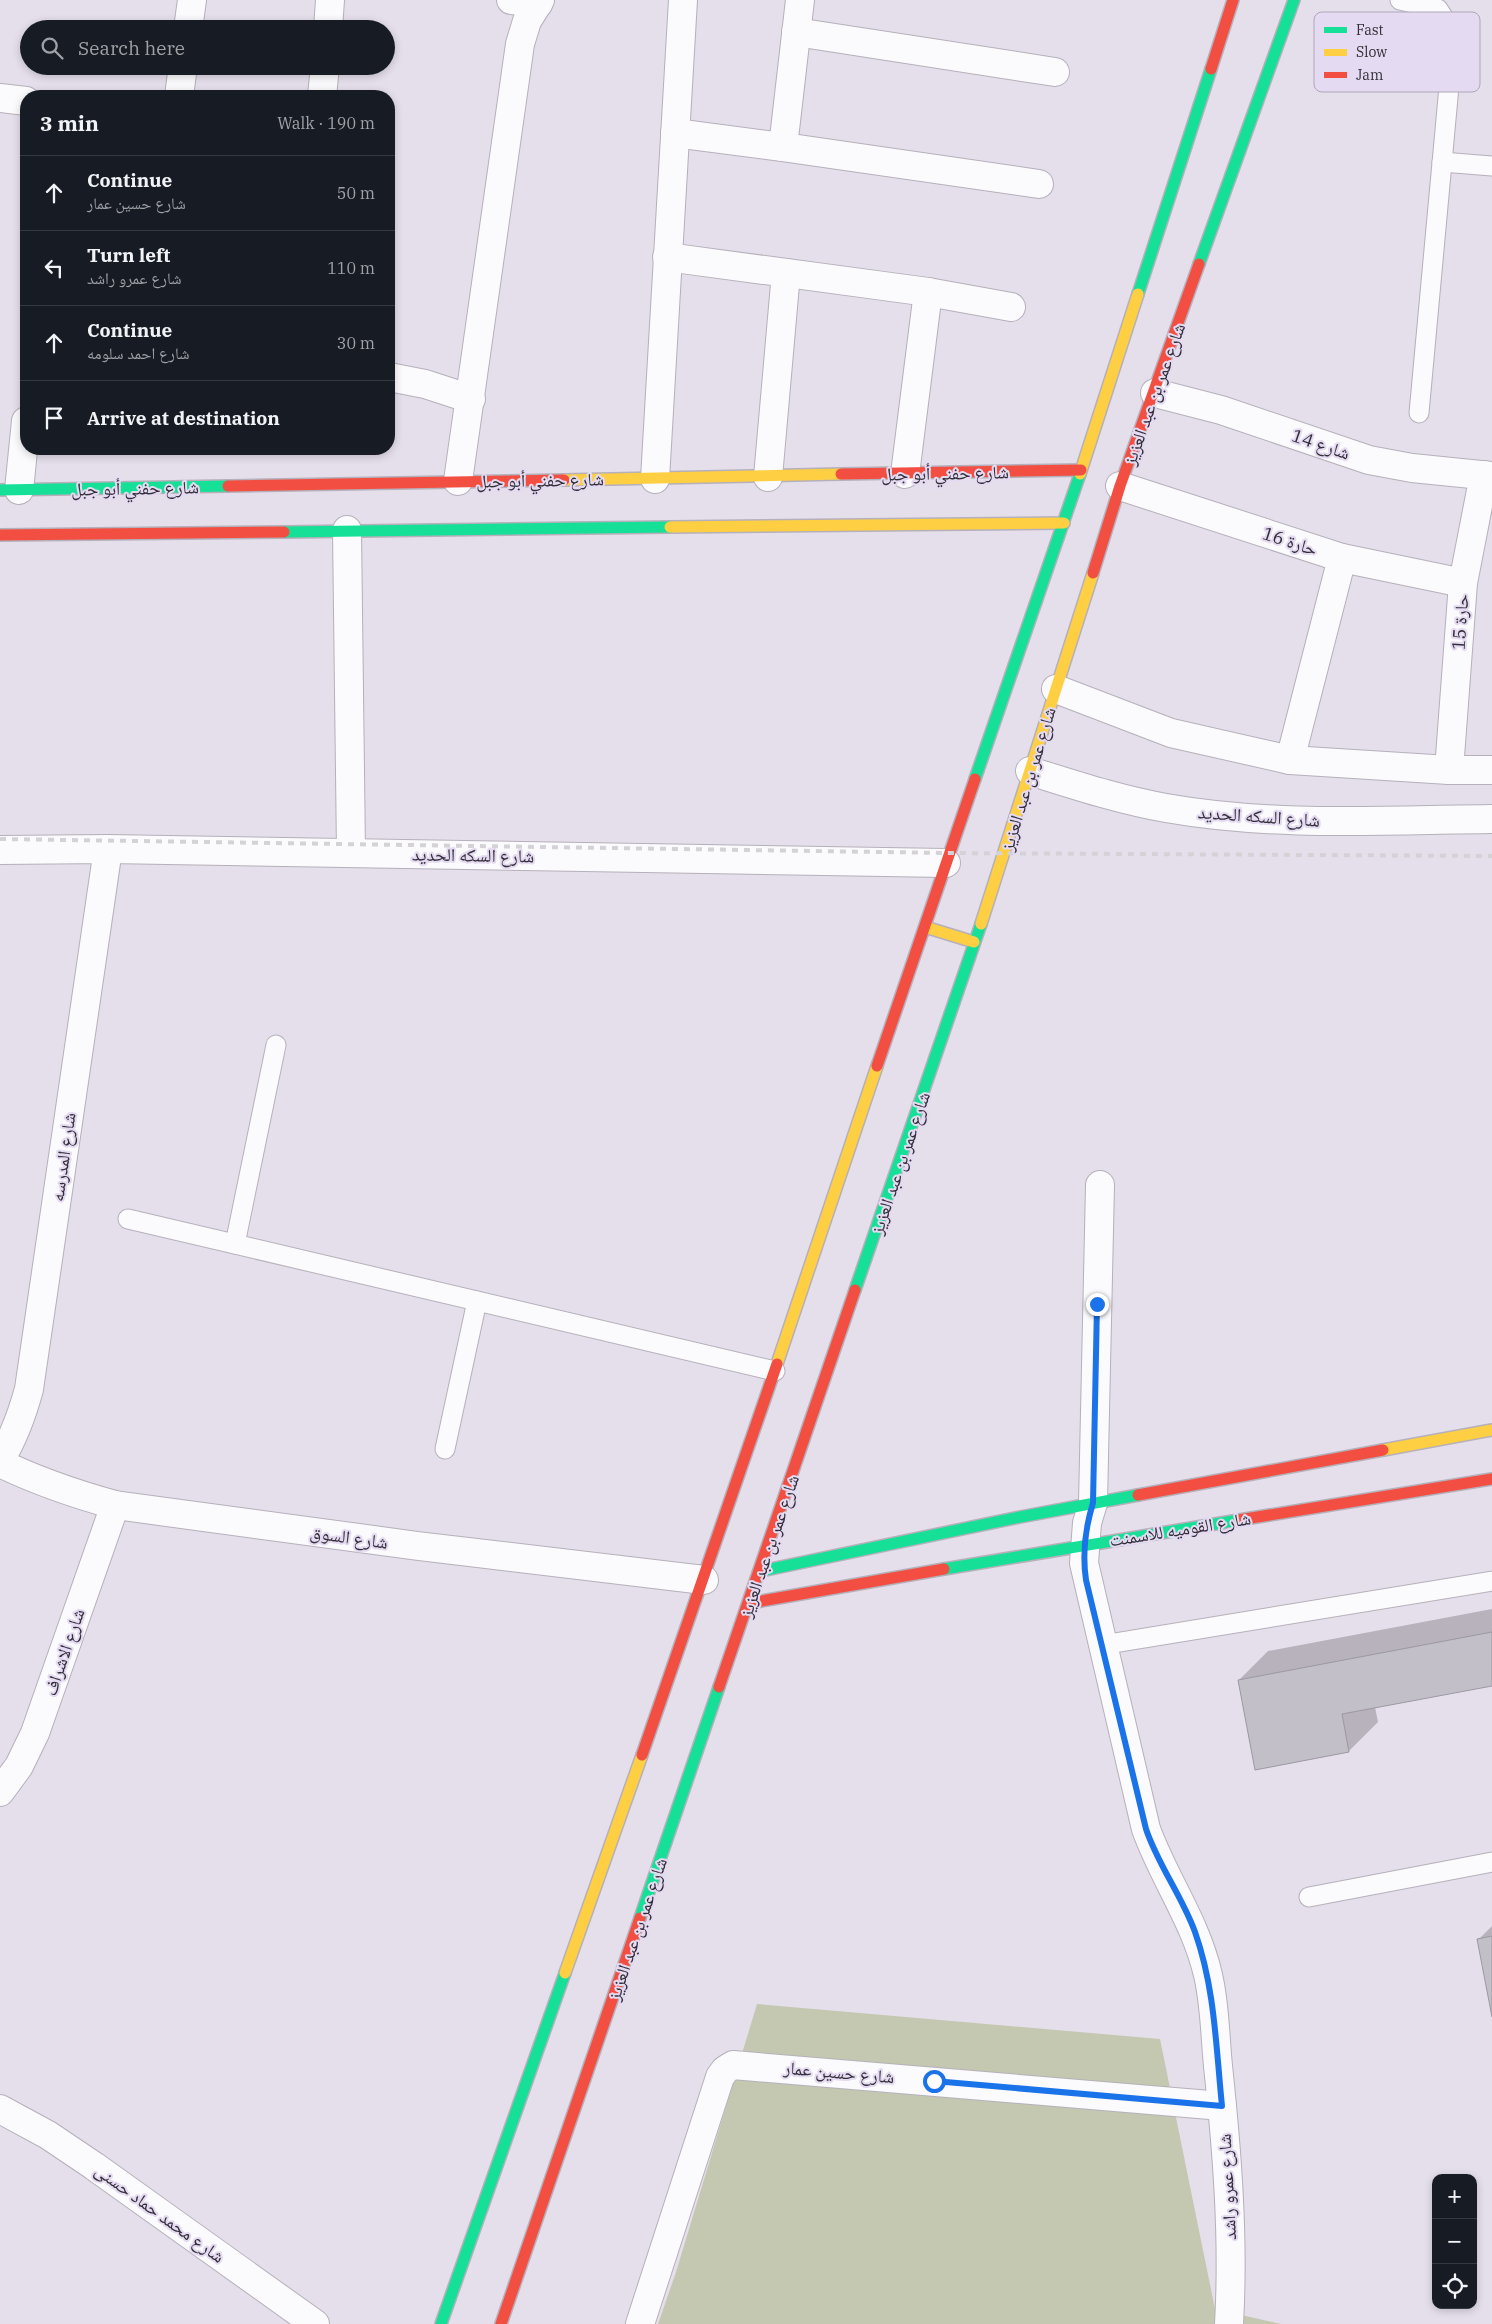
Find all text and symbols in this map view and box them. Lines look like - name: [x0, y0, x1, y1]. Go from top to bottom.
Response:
- legend: [1314, 12, 1480, 92]
- search box: [20, 20, 395, 75]
- text: Fast: [1356, 21, 1384, 39]
- icon: search: [38, 34, 66, 62]
- text: Search here: [78, 36, 185, 60]
- text: Slow: [1356, 43, 1387, 61]
- text: Jam: [1356, 66, 1383, 84]
- text: 3 min: [40, 109, 99, 137]
- text: Walk · 190 m: [277, 113, 375, 133]
- text: Continue: [87, 168, 172, 192]
- icon: ahead: [40, 179, 68, 207]
- text: 50 m: [337, 183, 375, 203]
- text: شارع حسين عمار: [87, 193, 186, 213]
- text: Turn left: [87, 243, 170, 267]
- icon: left: [40, 254, 68, 282]
- text: 110 m: [327, 258, 375, 278]
- text: شارع عمرو راشد: [87, 268, 182, 288]
- text: Continue: [87, 318, 172, 342]
- street label: شارع عمر بن عبد العزيز: [1117, 320, 1190, 469]
- icon: ahead: [40, 329, 68, 357]
- text: 30 m: [337, 333, 375, 353]
- text: شارع احمد سلومه: [87, 343, 189, 363]
- icon: arrive: [40, 404, 68, 432]
- text: Arrive at destination: [87, 406, 280, 430]
- street label: شارع 14: [1289, 423, 1353, 465]
- street label: شارع حفني أبو جبل: [881, 460, 1009, 489]
- street label: شارع حفني أبو جبل: [476, 467, 604, 496]
- street label: شارع حفني أبو جبل: [71, 475, 199, 504]
- street label: حارة 16: [1260, 521, 1320, 561]
- street label: حارة 15: [1447, 593, 1473, 651]
- street label: شارع عمر بن عبد العزيز: [995, 704, 1061, 855]
- street label: شارع السكه الحديد: [1197, 800, 1321, 832]
- street label: شارع السكه الحديد: [412, 842, 534, 868]
- street label: شارع عمر بن عبد العزيز: [864, 1089, 935, 1238]
- street label: شارع المدرسه: [45, 1111, 81, 1203]
- route end: [1086, 1293, 1109, 1316]
- street label: شارع عمر بن عبد العزيز: [733, 1472, 804, 1621]
- street label: شارع القوميه للاسمنت: [1108, 1506, 1252, 1552]
- street label: شارع السوق: [309, 1520, 389, 1554]
- street label: شارع الاشراف: [38, 1605, 90, 1699]
- street label: شارع عمر بن عبد العزيز: [601, 1855, 672, 2004]
- street label: شارع حسين عمار: [782, 2056, 895, 2088]
- route start: [923, 2070, 946, 2093]
- street label: شارع عمرو راشد: [1213, 2133, 1241, 2241]
- street label: شارع محمد حماد حسنى: [91, 2158, 229, 2268]
- map controls: [1432, 2174, 1477, 2309]
- button: +: [1432, 2174, 1477, 2219]
- button: −: [1432, 2219, 1477, 2264]
- button: locate: [1432, 2264, 1477, 2309]

